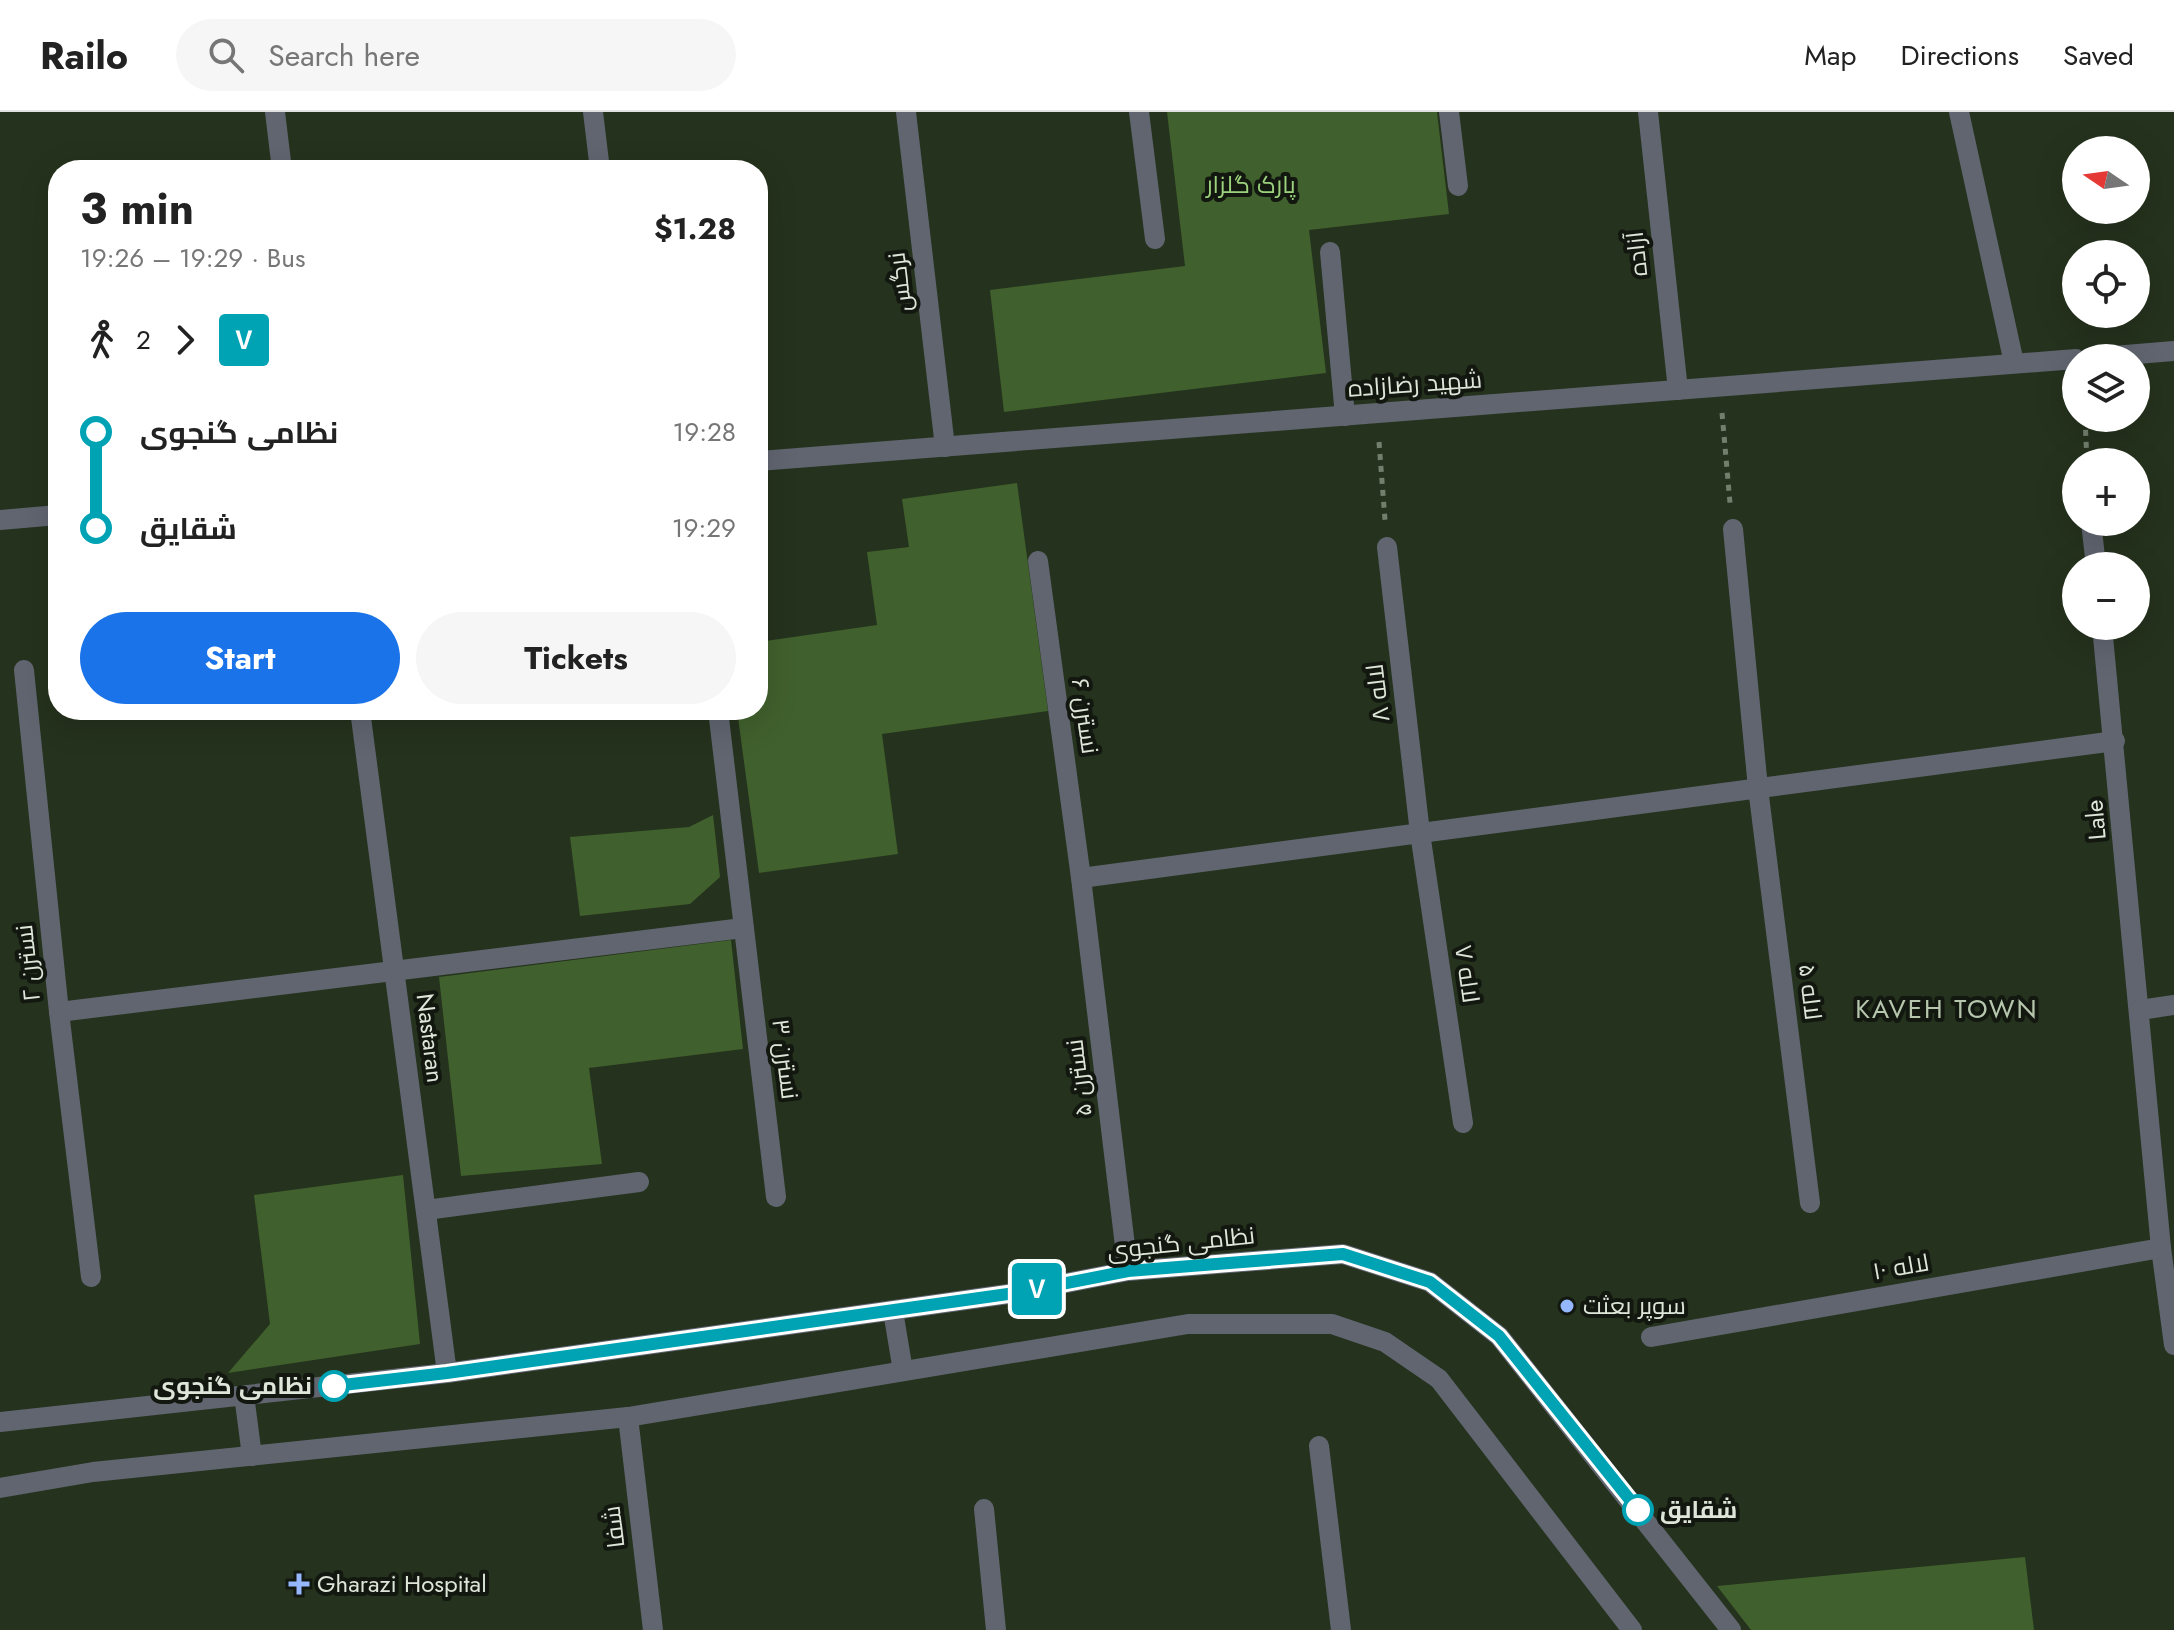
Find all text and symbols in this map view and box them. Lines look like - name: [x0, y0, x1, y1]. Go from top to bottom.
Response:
- search box: [176, 19, 736, 91]
- text: Railo: [40, 28, 128, 83]
- icon: search: [204, 33, 248, 77]
- text: Search here: [268, 34, 420, 77]
- text: Map: [1804, 35, 1856, 76]
- text: Directions: [1900, 35, 2019, 76]
- text: Saved: [2063, 35, 2134, 76]
- north arrow: [2062, 136, 2150, 224]
- map controls: [2062, 136, 2150, 640]
- park label: پارک گلزار: [1204, 167, 1296, 202]
- text: 3 min: [80, 177, 194, 241]
- text: $1.28: [654, 207, 736, 250]
- street label: آزاده: [1617, 229, 1656, 278]
- text: 19:26 – 19:29 · Bus: [80, 239, 305, 277]
- button: locate: [2062, 240, 2150, 328]
- street label: نرگس: [878, 250, 921, 314]
- icon: walk: [80, 318, 124, 362]
- icon: forward: [163, 318, 207, 362]
- text: ۷: [235, 319, 253, 360]
- text: 2: [136, 321, 151, 359]
- button: layers: [2062, 344, 2150, 432]
- street label: شهید رضازاده: [1347, 361, 1483, 406]
- text: نظامی گنجوی: [140, 411, 338, 454]
- text: 19:28: [673, 413, 736, 451]
- button: +: [2062, 448, 2150, 536]
- text: شقایق: [140, 507, 237, 550]
- text: 19:29: [672, 509, 736, 547]
- button: −: [2062, 552, 2150, 640]
- button: Start: [80, 612, 400, 704]
- button: Tickets: [416, 612, 736, 704]
- street label: لاله ۸: [1357, 662, 1398, 724]
- street label: نسترن ۶: [1063, 676, 1108, 756]
- street label: Lale: [2076, 798, 2115, 842]
- street label: نسترن ۲: [6, 923, 49, 1003]
- street label: لاله ۷: [1446, 943, 1489, 1005]
- street label: لاله ۵: [1790, 962, 1831, 1022]
- district label: KAVEH TOWN: [1855, 990, 2039, 1028]
- street label: Nastaran: [408, 991, 453, 1084]
- street label: نسترن ۳: [763, 1017, 808, 1101]
- street label: نسترن ۵: [1056, 1037, 1101, 1119]
- street label: نظامی گنجوی: [1105, 1217, 1257, 1268]
- street label: لاله ۱۰: [1870, 1244, 1932, 1289]
- line badge: ۷: [1011, 1263, 1063, 1315]
- text: ۷: [1028, 1268, 1046, 1309]
- place label: سوپر بعثت: [1583, 1288, 1686, 1323]
- marker: سوپر بعثت: [1558, 1297, 1576, 1315]
- place label: نظامی گنجوی: [153, 1368, 312, 1403]
- marker: نظامی گنجوی: [319, 1371, 349, 1401]
- place label: شقایق: [1660, 1492, 1737, 1527]
- marker: شقایق: [1623, 1495, 1653, 1525]
- street label: شفا: [594, 1504, 633, 1550]
- place label: Gharazi Hospital: [317, 1566, 487, 1601]
- marker: Gharazi Hospital: [288, 1573, 310, 1595]

